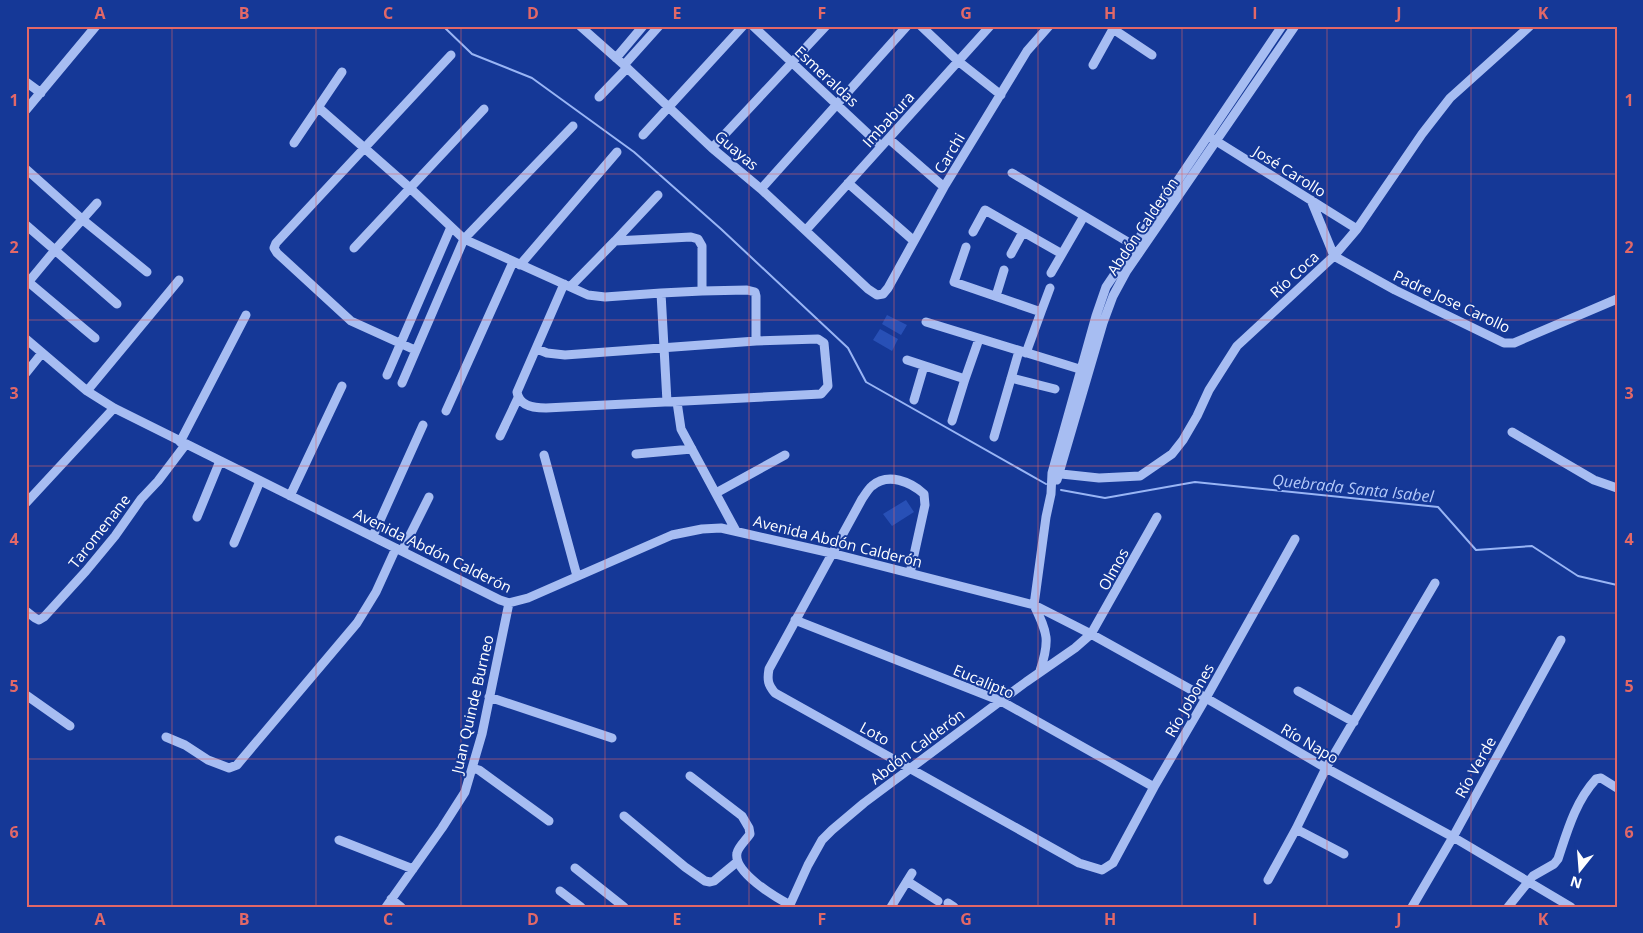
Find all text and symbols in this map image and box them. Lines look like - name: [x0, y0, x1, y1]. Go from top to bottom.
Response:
- text: A: [94, 2, 106, 24]
- text: B: [239, 2, 249, 24]
- text: C: [383, 2, 393, 24]
- text: D: [527, 2, 539, 24]
- text: E: [673, 2, 682, 24]
- text: F: [818, 2, 826, 24]
- text: G: [960, 2, 972, 24]
- text: H: [1104, 2, 1116, 24]
- text: I: [1252, 2, 1258, 24]
- text: J: [1394, 2, 1402, 24]
- text: K: [1538, 2, 1549, 24]
- street label: Esmeraldas: [791, 41, 863, 111]
- street label: Imbabura: [858, 87, 918, 151]
- text: 1: [9, 89, 19, 111]
- text: 1: [1624, 89, 1634, 111]
- street label: Guayas: [711, 126, 763, 174]
- street label: Carchi: [929, 129, 969, 177]
- street label: José Carollo: [1248, 140, 1330, 201]
- street label: Abdón Calderón: [1102, 173, 1182, 279]
- text: 2: [9, 236, 19, 258]
- text: 2: [1624, 236, 1634, 258]
- street label: Río Coca: [1265, 246, 1323, 302]
- street label: Padre Jose Carollo: [1390, 265, 1514, 337]
- text: 3: [9, 382, 19, 404]
- text: 3: [1624, 382, 1634, 404]
- water label: Quebrada Santa Isabel: [1271, 469, 1436, 508]
- street label: Taromenane: [64, 490, 134, 572]
- street label: Avenida Abdón Calderón: [351, 503, 515, 597]
- street label: Avenida Abdón Calderón: [752, 510, 924, 572]
- text: 4: [9, 528, 19, 550]
- text: 4: [1624, 528, 1634, 550]
- street label: Olmos: [1093, 544, 1133, 594]
- street label: Juan Quinde Burneo: [446, 633, 498, 777]
- street label: Eucalipto: [951, 659, 1017, 703]
- street label: Río Jobones: [1160, 659, 1218, 741]
- text: 5: [9, 675, 19, 697]
- text: 5: [1624, 675, 1634, 697]
- street label: Abdón Calderón: [866, 704, 968, 788]
- street label: Loto: [856, 717, 894, 749]
- street label: Río Napo: [1277, 718, 1343, 768]
- street label: Río Verde: [1450, 733, 1500, 801]
- text: 6: [9, 821, 19, 843]
- text: 6: [1624, 821, 1634, 843]
- north arrow: [1556, 846, 1606, 896]
- text: N: [1568, 872, 1584, 894]
- text: A: [94, 908, 106, 930]
- text: B: [239, 908, 249, 930]
- text: C: [383, 908, 393, 930]
- text: D: [527, 908, 539, 930]
- text: E: [673, 908, 682, 930]
- text: F: [818, 908, 826, 930]
- text: G: [960, 908, 972, 930]
- text: H: [1104, 908, 1116, 930]
- text: I: [1252, 908, 1258, 930]
- text: J: [1394, 908, 1402, 930]
- text: K: [1538, 908, 1549, 930]

